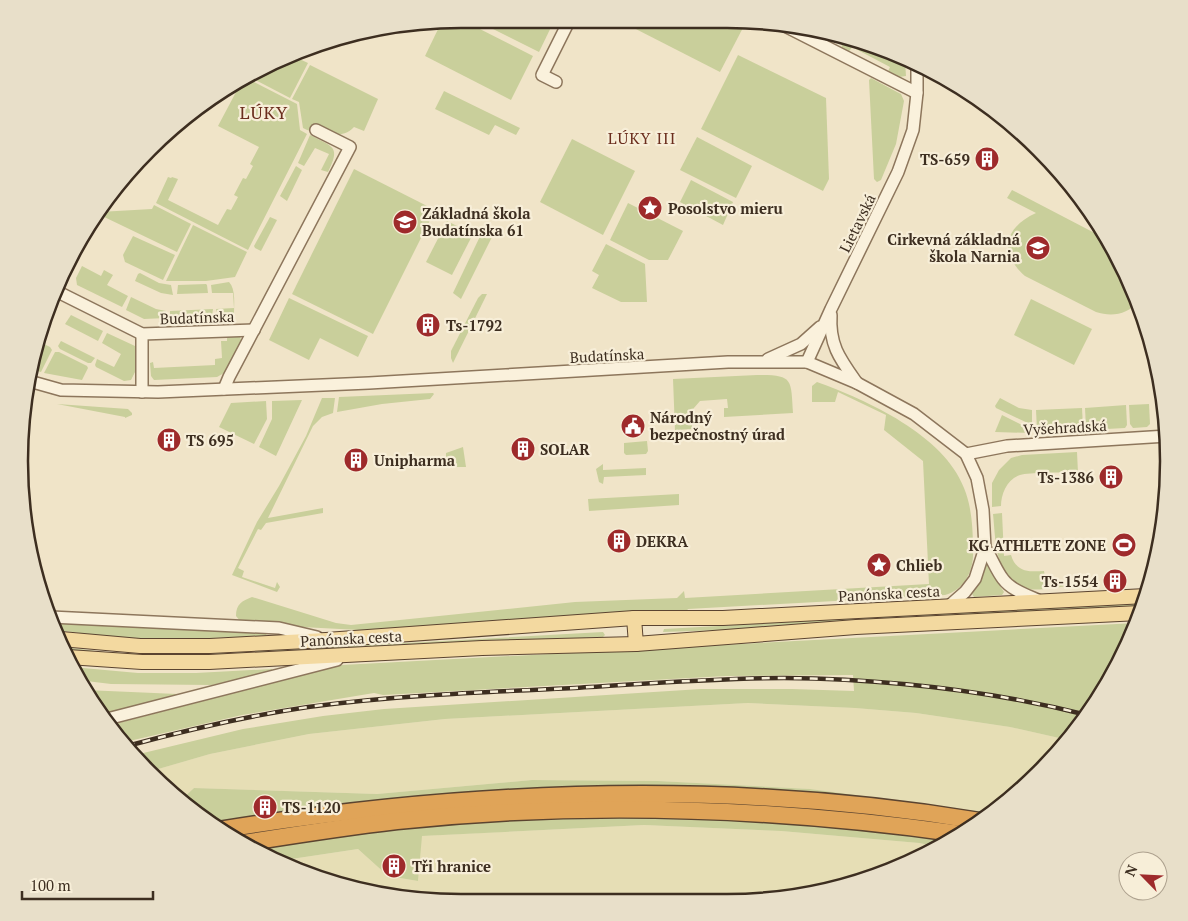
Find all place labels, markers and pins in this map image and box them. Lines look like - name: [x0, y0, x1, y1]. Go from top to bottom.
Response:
- building icon: TS-659: [974, 146, 1000, 172]
- place label: TS-659: [920, 149, 970, 169]
- place icon: Posolstvo mieru: [637, 195, 663, 221]
- place label: Posolstvo mieru: [668, 198, 784, 218]
- place label: Základná škola Budatínska 61: [422, 203, 531, 240]
- school or university icon: Základná škola Budatínska 61: [392, 209, 418, 235]
- place label: Cirkevná základná škola Narnia: [887, 229, 1021, 266]
- school or university icon: Cirkevná základná škola Narnia: [1025, 235, 1051, 261]
- building icon: Ts-1792: [415, 312, 441, 338]
- place label: Ts-1792: [446, 315, 502, 335]
- place label: Národný bezpečnostný úrad: [649, 407, 785, 444]
- public building icon: Národný bezpečnostný úrad: [620, 413, 646, 439]
- building icon: TS 695: [156, 427, 182, 453]
- place label: TS 695: [186, 430, 234, 450]
- building icon: SOLAR: [510, 436, 536, 462]
- place label: SOLAR: [540, 439, 590, 459]
- building icon: Unipharma: [343, 447, 369, 473]
- place label: Unipharma: [374, 450, 456, 470]
- building icon: Ts-1386: [1098, 464, 1124, 490]
- place label: Ts-1386: [1038, 467, 1095, 487]
- building icon: DEKRA: [606, 528, 632, 554]
- place label: DEKRA: [636, 531, 688, 551]
- sports icon: KG ATHLETE ZONE: [1111, 532, 1137, 558]
- place label: KG ATHLETE ZONE: [969, 535, 1106, 555]
- place icon: Chlieb: [866, 552, 892, 578]
- place label: Chlieb: [896, 555, 942, 575]
- building icon: Ts-1554: [1102, 568, 1128, 594]
- place label: Ts-1554: [1042, 571, 1099, 591]
- building icon: TS-1120: [252, 794, 278, 820]
- place label: TS-1120: [282, 797, 341, 817]
- building icon: Tři hranice: [381, 853, 407, 879]
- place label: Tři hranice: [412, 856, 491, 876]

